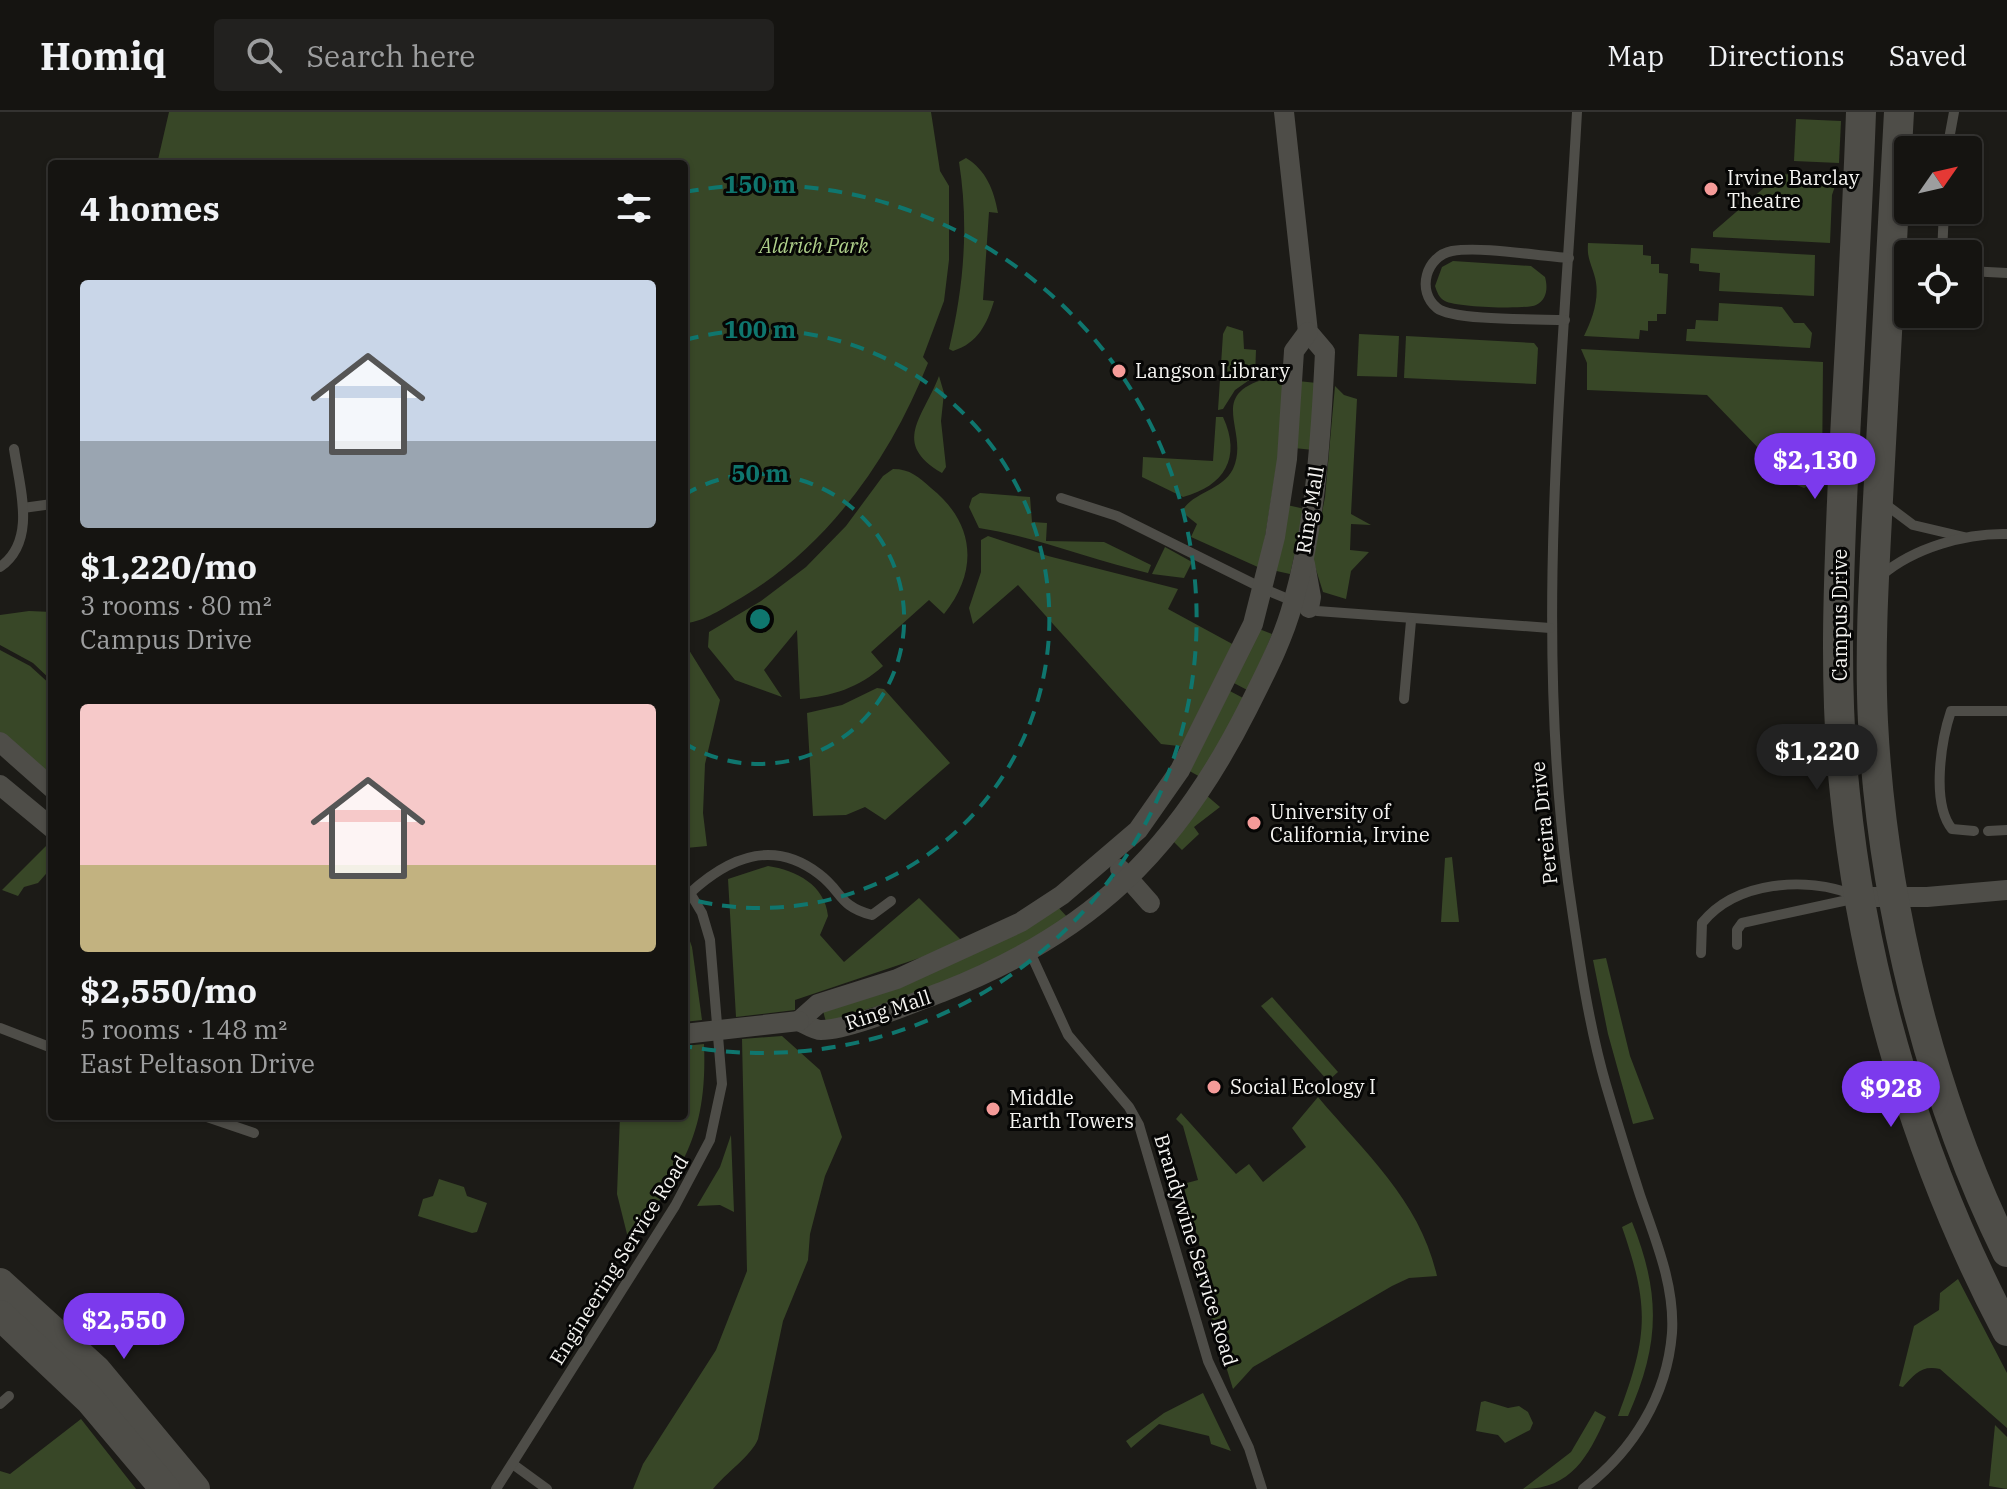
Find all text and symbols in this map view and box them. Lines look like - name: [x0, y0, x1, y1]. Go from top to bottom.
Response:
- search box: [214, 19, 774, 91]
- text: Homiq: [40, 31, 166, 80]
- icon: search: [242, 33, 286, 77]
- text: Search here: [306, 36, 475, 75]
- text: Map: [1607, 37, 1664, 74]
- text: Directions: [1708, 37, 1845, 74]
- text: Saved: [1889, 37, 1967, 74]
- north arrow: [1894, 136, 1982, 224]
- map controls: [1894, 136, 1982, 328]
- place label: Irvine Barclay Theatre: [1727, 164, 1860, 214]
- text: 150 m: [724, 168, 796, 200]
- marker: Irvine Barclay Theatre: [1702, 180, 1720, 198]
- text: 4 homes: [80, 186, 220, 230]
- icon: filters: [612, 186, 656, 230]
- park label: Aldrich Park: [757, 232, 869, 259]
- button: locate: [1894, 240, 1982, 328]
- text: 100 m: [724, 313, 796, 345]
- icon: home: [296, 332, 440, 476]
- place label: Langson Library: [1135, 357, 1290, 384]
- marker: Langson Library: [1110, 362, 1128, 380]
- pin: $2,130: [1750, 433, 1880, 501]
- text: $2,130: [1772, 442, 1858, 476]
- text: 50 m: [731, 457, 789, 489]
- street label: Ring Mall: [1289, 464, 1330, 556]
- text: $1,220/mo: [80, 544, 257, 588]
- street label: Campus Drive: [1826, 549, 1853, 681]
- text: 3 rooms · 80 m²: [80, 588, 272, 622]
- centre of rings: [746, 605, 774, 633]
- text: Campus Drive: [80, 622, 252, 656]
- pin: $1,220: [1752, 724, 1882, 792]
- text: $1,220: [1774, 733, 1860, 767]
- icon: home: [296, 756, 440, 900]
- street label: Pereira Drive: [1524, 760, 1563, 886]
- place label: University of California, Irvine: [1270, 798, 1430, 848]
- marker: University of California, Irvine: [1245, 814, 1263, 832]
- text: $2,550/mo: [80, 968, 257, 1012]
- street label: Ring Mall: [842, 983, 934, 1036]
- text: 5 rooms · 148 m²: [80, 1012, 287, 1046]
- text: East Peltason Drive: [80, 1046, 315, 1080]
- pin: $928: [1844, 1061, 1938, 1129]
- text: $928: [1860, 1070, 1922, 1104]
- place label: Social Ecology I: [1230, 1073, 1376, 1100]
- marker: Social Ecology I: [1205, 1078, 1223, 1096]
- place label: Middle Earth Towers: [1009, 1084, 1134, 1134]
- marker: Middle Earth Towers: [984, 1100, 1002, 1118]
- street label: Brandywine Service Road: [1148, 1131, 1245, 1369]
- street label: Engineering Service Road: [543, 1150, 694, 1370]
- pin: $2,550: [59, 1293, 189, 1361]
- text: $2,550: [81, 1302, 167, 1336]

